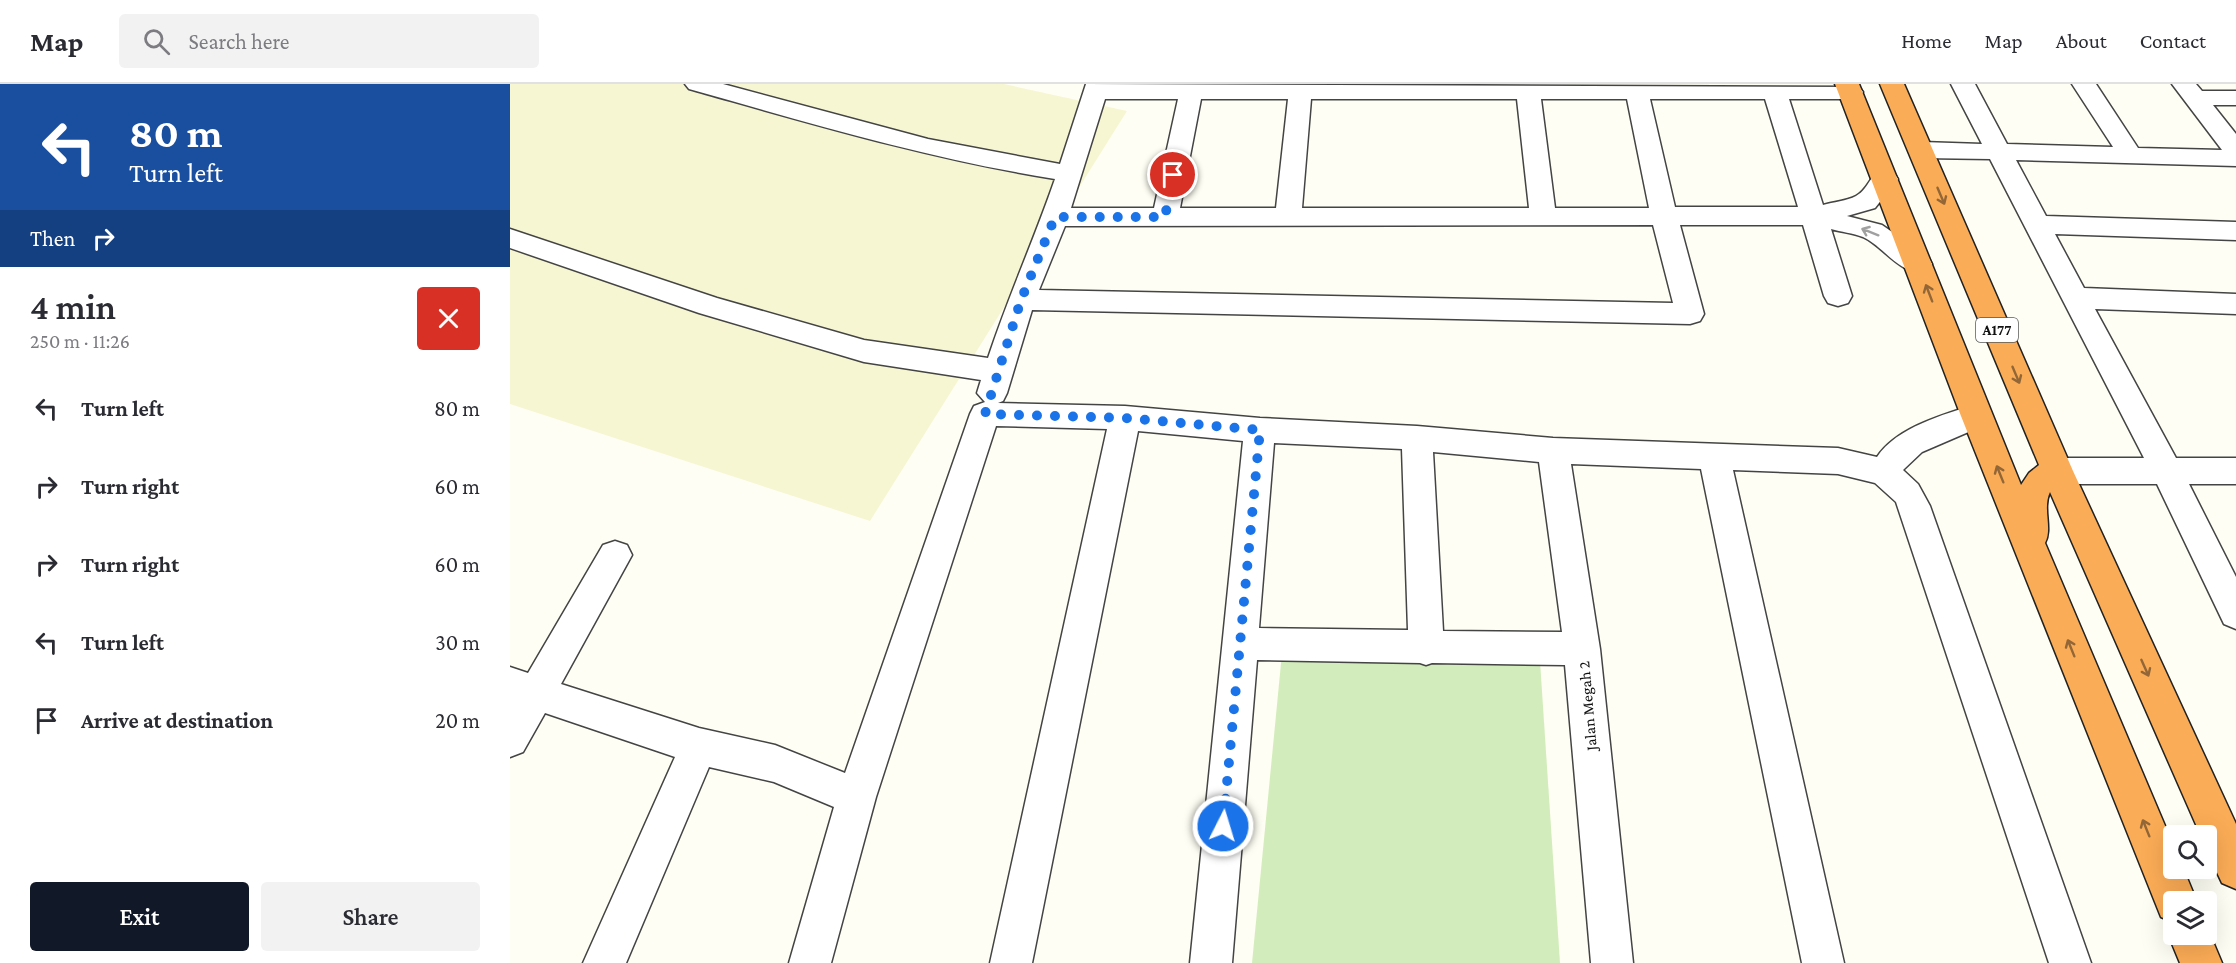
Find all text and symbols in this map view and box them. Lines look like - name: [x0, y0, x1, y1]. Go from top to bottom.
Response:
- search box: [119, 14, 539, 68]
- icon: search: [140, 25, 173, 58]
- text: Map: [30, 26, 83, 57]
- text: Search here: [188, 29, 289, 54]
- text: Home: [1901, 29, 1951, 53]
- text: Map: [1984, 29, 2023, 53]
- text: About: [2056, 29, 2107, 53]
- text: Contact: [2140, 29, 2206, 53]
- icon: left: [30, 108, 108, 186]
- text: 80 m: [129, 109, 223, 156]
- pin: [1147, 149, 1198, 200]
- text: Turn left: [129, 158, 223, 188]
- icon: arrive: [1156, 158, 1189, 191]
- one-way arrow: [1936, 186, 1947, 204]
- icon: right: [87, 222, 120, 255]
- text: Then: [30, 226, 75, 251]
- one-way arrow: [1861, 226, 1879, 237]
- one-way arrow: [1923, 284, 1934, 302]
- text: 4 min: [30, 287, 116, 327]
- button: close: [417, 287, 480, 350]
- road number: A177: [1976, 318, 2018, 342]
- text: 250 m · 11:26: [30, 330, 130, 352]
- one-way arrow: [2011, 366, 2022, 384]
- icon: left: [30, 392, 63, 425]
- text: Turn left: [81, 396, 164, 421]
- text: 80 m: [434, 396, 480, 421]
- one-way arrow: [1994, 465, 2005, 484]
- icon: right: [30, 470, 63, 503]
- text: Turn right: [81, 474, 179, 499]
- text: 60 m: [435, 474, 480, 499]
- icon: right: [30, 548, 63, 581]
- text: Turn right: [81, 552, 179, 577]
- text: 60 m: [435, 552, 480, 577]
- icon: left: [30, 626, 63, 659]
- text: Turn left: [81, 630, 164, 655]
- text: 30 m: [435, 630, 480, 655]
- one-way arrow: [2065, 639, 2076, 658]
- one-way arrow: [2140, 658, 2151, 676]
- street label: Jalan Megah 2: [1575, 660, 1601, 753]
- icon: arrive: [30, 704, 63, 737]
- text: Arrive at destination: [81, 708, 273, 733]
- text: 20 m: [435, 708, 480, 733]
- position arrow: [1191, 794, 1255, 858]
- one-way arrow: [2140, 819, 2151, 838]
- map controls: [2163, 825, 2217, 945]
- button: search: [2163, 825, 2217, 879]
- button: Exit: [30, 882, 249, 951]
- button: Share: [261, 882, 480, 951]
- button: layers: [2163, 891, 2217, 945]

